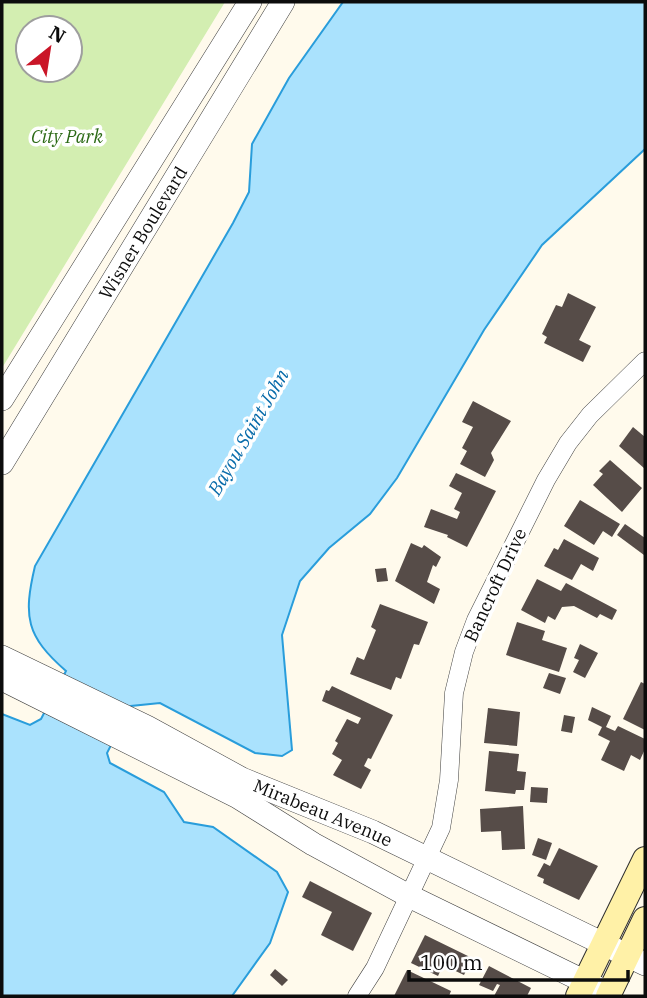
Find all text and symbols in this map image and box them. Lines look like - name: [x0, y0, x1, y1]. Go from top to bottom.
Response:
- north arrow: [14, 14, 84, 84]
- text: N: [45, 20, 70, 48]
- park label: City Park: [31, 125, 103, 148]
- street label: Wisner Boulevard: [93, 162, 192, 303]
- water label: Bayou Saint John: [202, 364, 294, 500]
- street label: Bancroft Drive: [459, 524, 531, 646]
- street label: Mirabeau Avenue: [250, 773, 396, 851]
- scale bar: [409, 939, 628, 983]
- text: 100 m: [420, 948, 483, 976]

